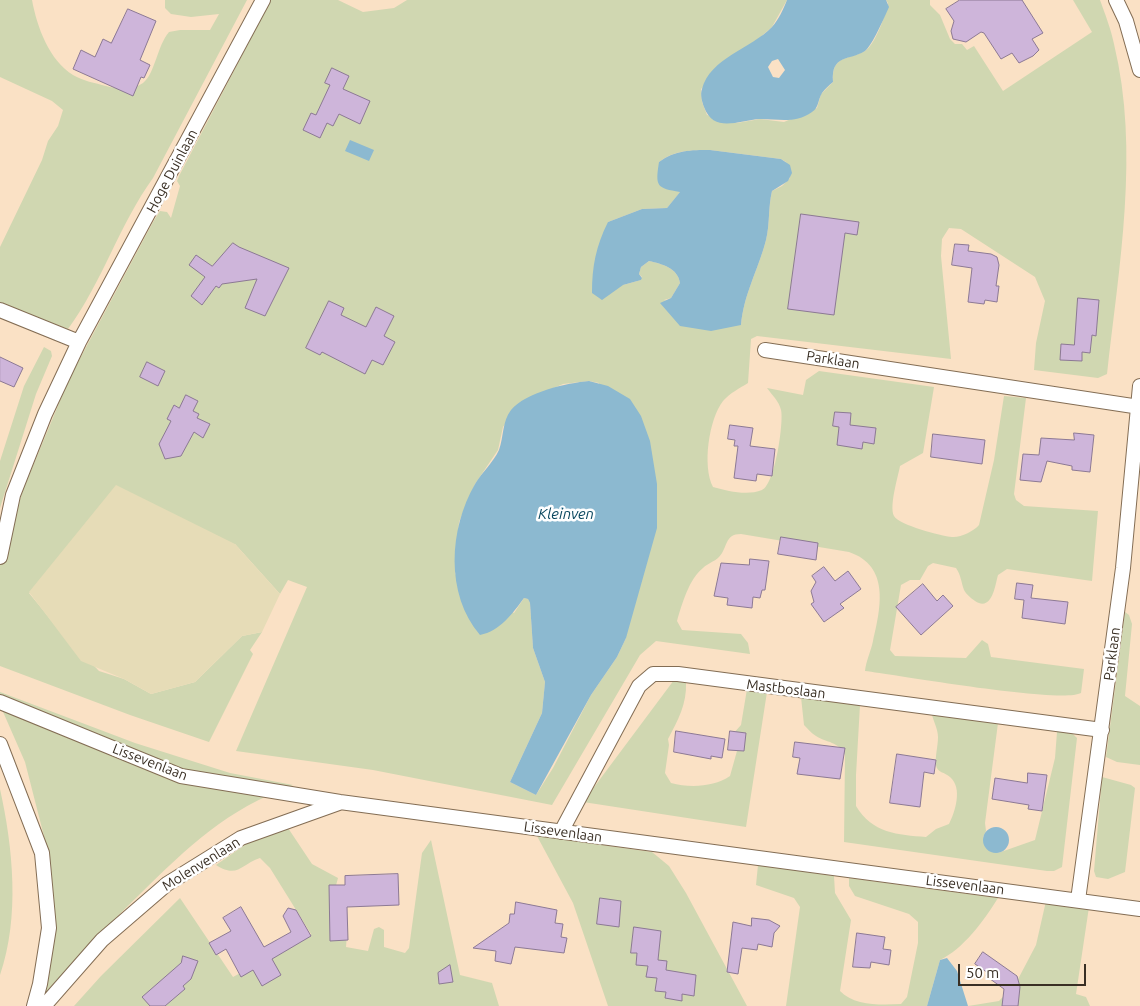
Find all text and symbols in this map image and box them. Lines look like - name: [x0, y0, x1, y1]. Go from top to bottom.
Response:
- street label: Hoge Duinlaan: [143, 126, 201, 216]
- street label: Parklaan: [805, 347, 861, 373]
- water label: Kleinven: [538, 505, 594, 523]
- street label: Parklaan: [1100, 626, 1124, 682]
- street label: Mastboslaan: [746, 676, 826, 702]
- street label: Lissevenlaan: [110, 740, 190, 784]
- street label: Lissevenlaan: [523, 818, 603, 846]
- street label: Molenvenlaan: [159, 833, 243, 895]
- street label: Lissevenlaan: [925, 872, 1005, 898]
- scale bar: [960, 954, 1088, 986]
- text: 50 m: [966, 964, 999, 981]

